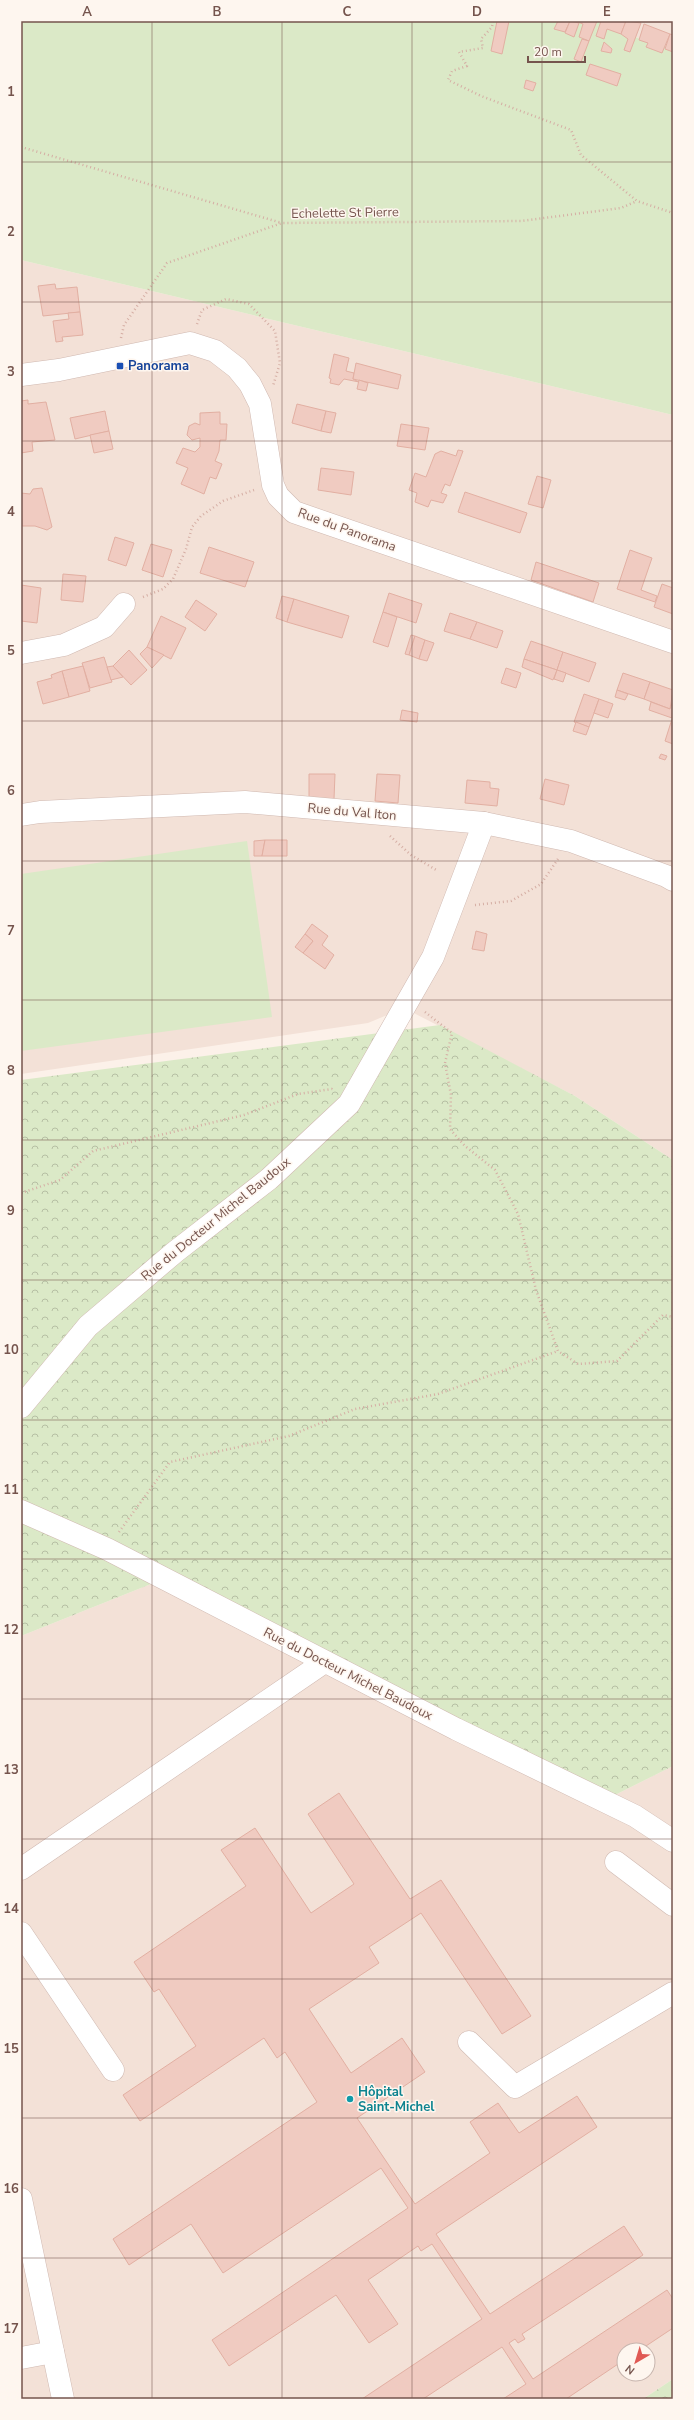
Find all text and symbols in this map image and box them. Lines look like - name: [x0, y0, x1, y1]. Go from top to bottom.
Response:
- text: A: [82, 3, 92, 21]
- text: B: [213, 3, 222, 21]
- text: C: [343, 3, 352, 21]
- text: D: [472, 3, 482, 21]
- text: E: [603, 3, 611, 21]
- scale bar: [528, 38, 585, 64]
- text: 20 m: [534, 44, 562, 60]
- text: 1: [7, 83, 15, 101]
- street label: Echelette St Pierre: [291, 203, 399, 223]
- text: 2: [7, 223, 15, 241]
- place label: Panorama: [128, 357, 189, 375]
- marker: Panorama: [115, 361, 125, 371]
- text: 3: [7, 363, 15, 381]
- text: 4: [7, 503, 15, 521]
- street label: Rue du Panorama: [295, 504, 399, 556]
- text: 5: [7, 642, 15, 660]
- text: 6: [7, 782, 15, 800]
- street label: Rue du Val Iton: [307, 799, 397, 825]
- text: 7: [7, 922, 15, 940]
- text: 8: [7, 1062, 15, 1080]
- street label: Rue du Docteur Michel Baudoux: [137, 1153, 295, 1285]
- text: 9: [7, 1202, 15, 1220]
- text: 10: [3, 1341, 19, 1359]
- text: 11: [3, 1481, 19, 1499]
- text: 12: [3, 1621, 19, 1639]
- street label: Rue du Docteur Michel Baudoux: [260, 1623, 436, 1725]
- text: 13: [3, 1761, 19, 1779]
- text: 14: [3, 1900, 19, 1918]
- text: 15: [3, 2040, 19, 2058]
- place label: Hôpital Saint-Michel: [358, 2083, 435, 2116]
- marker: Hôpital Saint-Michel: [345, 2094, 355, 2104]
- text: 16: [3, 2180, 19, 2198]
- text: 17: [3, 2320, 19, 2338]
- north arrow: [616, 2342, 656, 2382]
- text: N: [622, 2361, 638, 2378]

